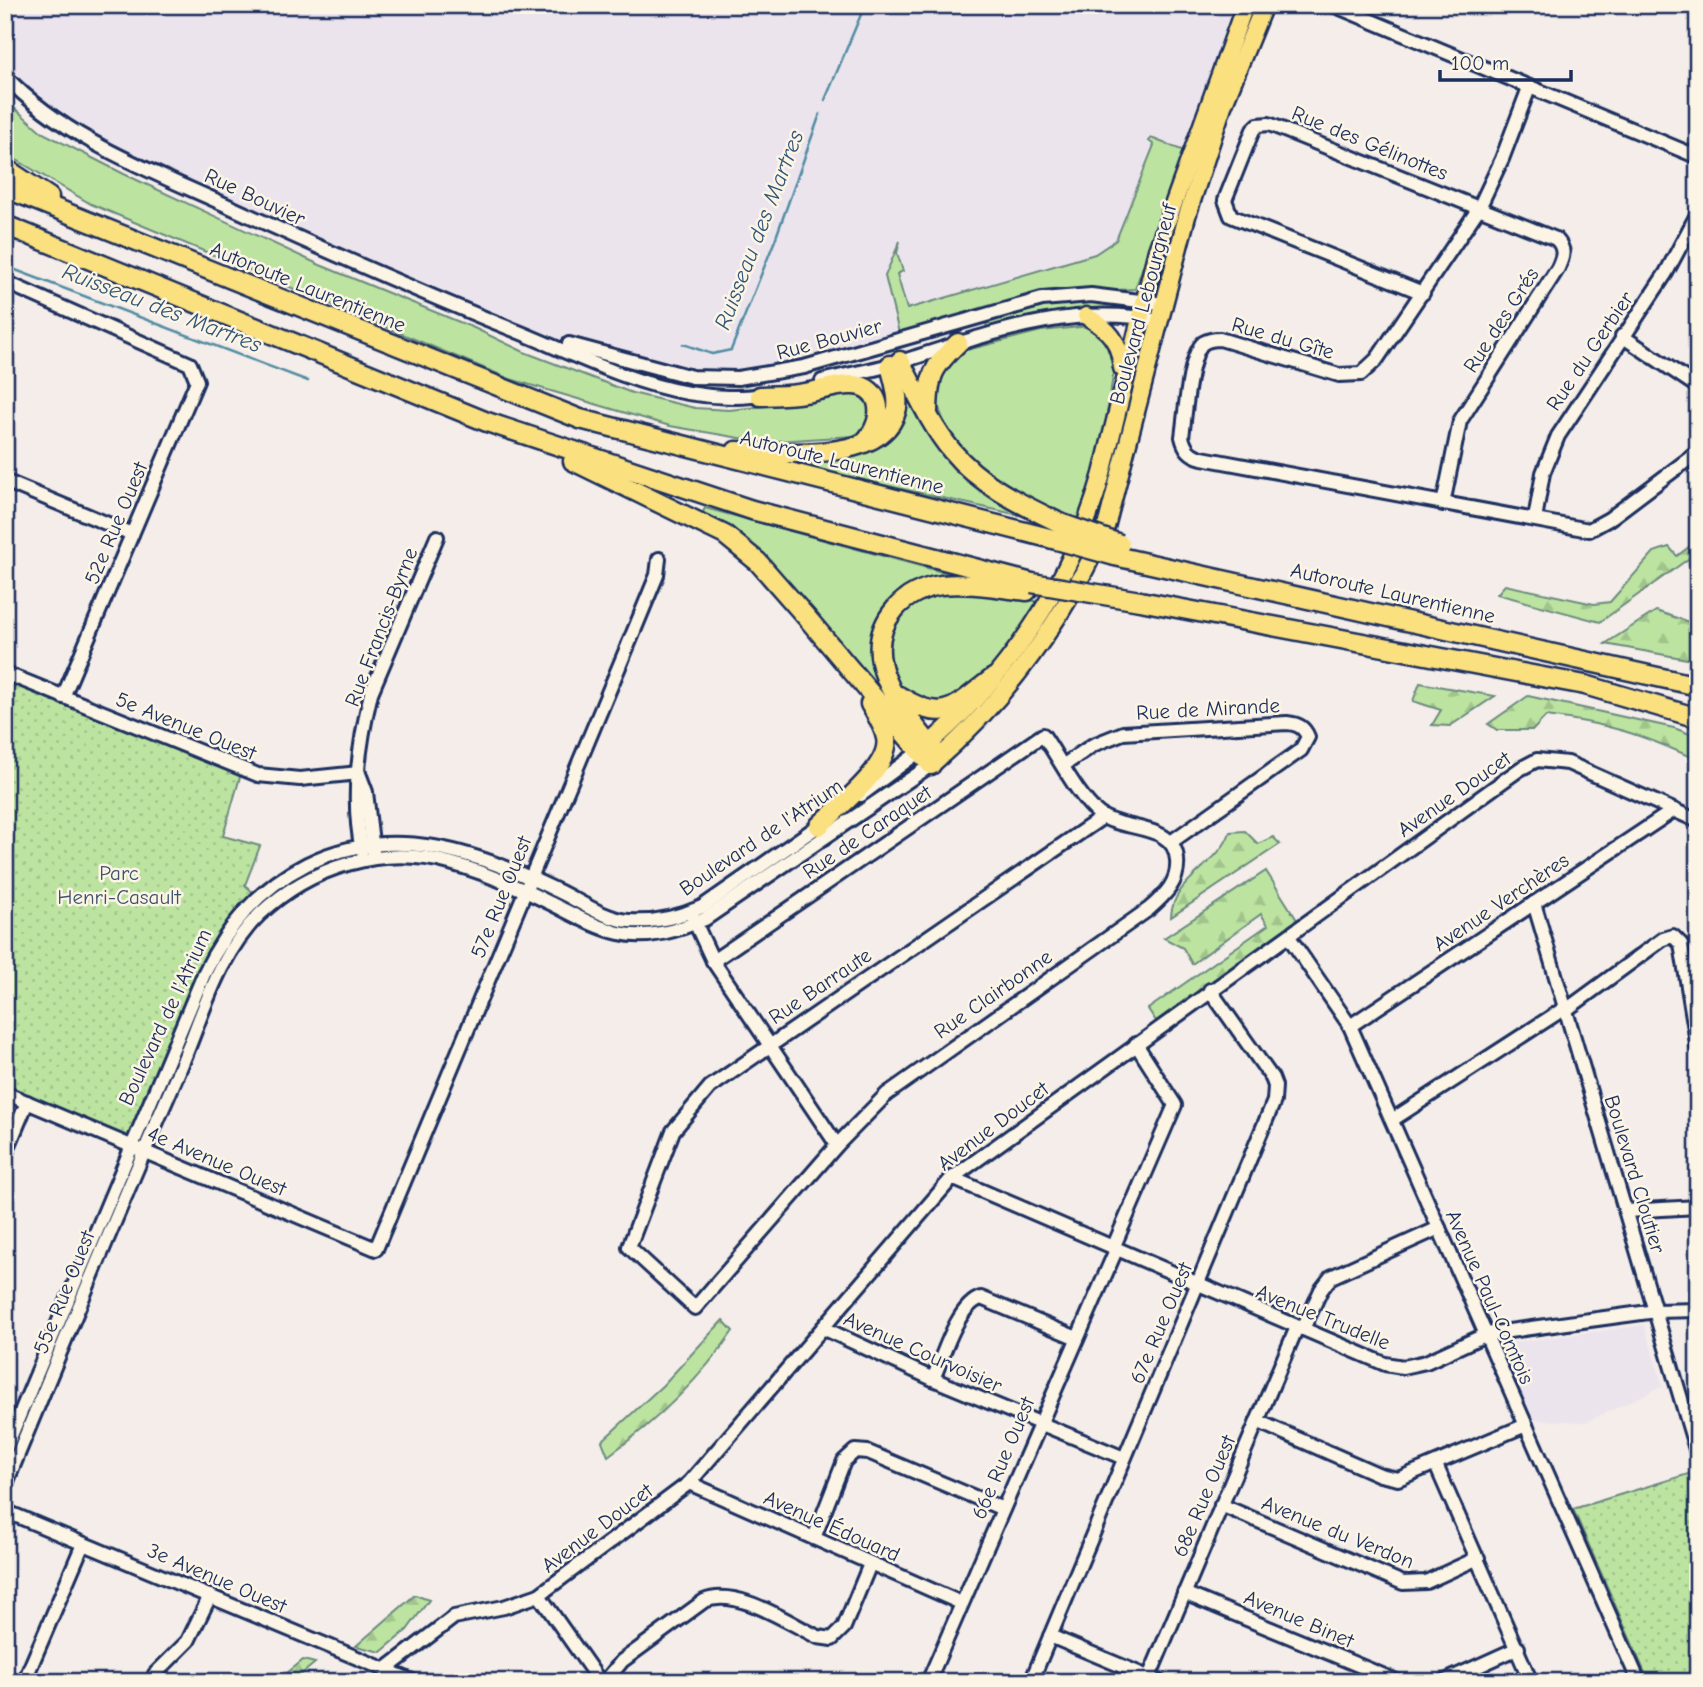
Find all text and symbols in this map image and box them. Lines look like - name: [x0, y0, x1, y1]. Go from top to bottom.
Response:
- scale bar: [1440, 38, 1572, 82]
- text: 100 m: [1451, 51, 1509, 75]
- street label: Rue des Gélinottes: [1288, 101, 1452, 185]
- water label: Ruisseau des Martres: [709, 126, 810, 333]
- street label: Rue Bouvier: [201, 163, 310, 231]
- street label: Boulevard Lebourgneuf: [1105, 200, 1182, 407]
- street label: Autoroute Laurentienne: [207, 237, 409, 337]
- water label: Ruisseau des Martres: [59, 258, 266, 359]
- street label: Rue des Grés: [1458, 263, 1544, 377]
- street label: Rue du Gerbier: [1541, 286, 1639, 415]
- street label: Rue du Gîte: [1229, 312, 1337, 364]
- street label: Rue Bouvier: [774, 313, 885, 365]
- street label: Autoroute Laurentienne: [738, 425, 946, 499]
- street label: 52e Rue Ouest: [80, 457, 153, 588]
- street label: Rue Francis-Byrne: [340, 544, 422, 710]
- street label: Autoroute Laurentienne: [1288, 558, 1498, 628]
- street label: 5e Avenue Ouest: [112, 687, 261, 765]
- street label: Rue de Mirande: [1136, 693, 1280, 725]
- street label: Avenue Doucet: [1393, 746, 1516, 842]
- street label: Boulevard de l'Atrium: [675, 773, 847, 901]
- street label: Rue de Caraquet: [798, 780, 937, 884]
- street label: 57e Rue Ouest: [466, 832, 537, 961]
- street label: Avenue Verchères: [1429, 848, 1573, 956]
- park label: Parc Henri-Casault: [57, 861, 182, 909]
- street label: Boulevard de l'Atrium: [114, 925, 216, 1109]
- street label: Rue Barraute: [764, 943, 876, 1029]
- street label: Rue Clairbonne: [929, 945, 1057, 1043]
- street label: Avenue Doucet: [933, 1076, 1054, 1176]
- street label: Boulevard Cloutier: [1600, 1092, 1671, 1257]
- street label: 4e Avenue Ouest: [144, 1121, 291, 1201]
- street label: Avenue Paul-Comtois: [1441, 1206, 1539, 1388]
- street label: 55e Rue Ouest: [28, 1226, 100, 1357]
- street label: 67e Rue Ouest: [1125, 1258, 1198, 1387]
- street label: Avenue Trudelle: [1253, 1279, 1393, 1355]
- street label: Avenue Courvoisier: [840, 1306, 1006, 1398]
- street label: 66e Rue Ouest: [966, 1392, 1040, 1523]
- street label: 68e Rue Ouest: [1168, 1431, 1241, 1561]
- street label: Avenue Doucet: [537, 1478, 658, 1578]
- street label: Avenue Édouard: [760, 1485, 904, 1567]
- street label: Avenue du Verdon: [1258, 1491, 1418, 1573]
- street label: 3e Avenue Ouest: [144, 1538, 291, 1618]
- street label: Avenue Binet: [1241, 1585, 1358, 1653]

